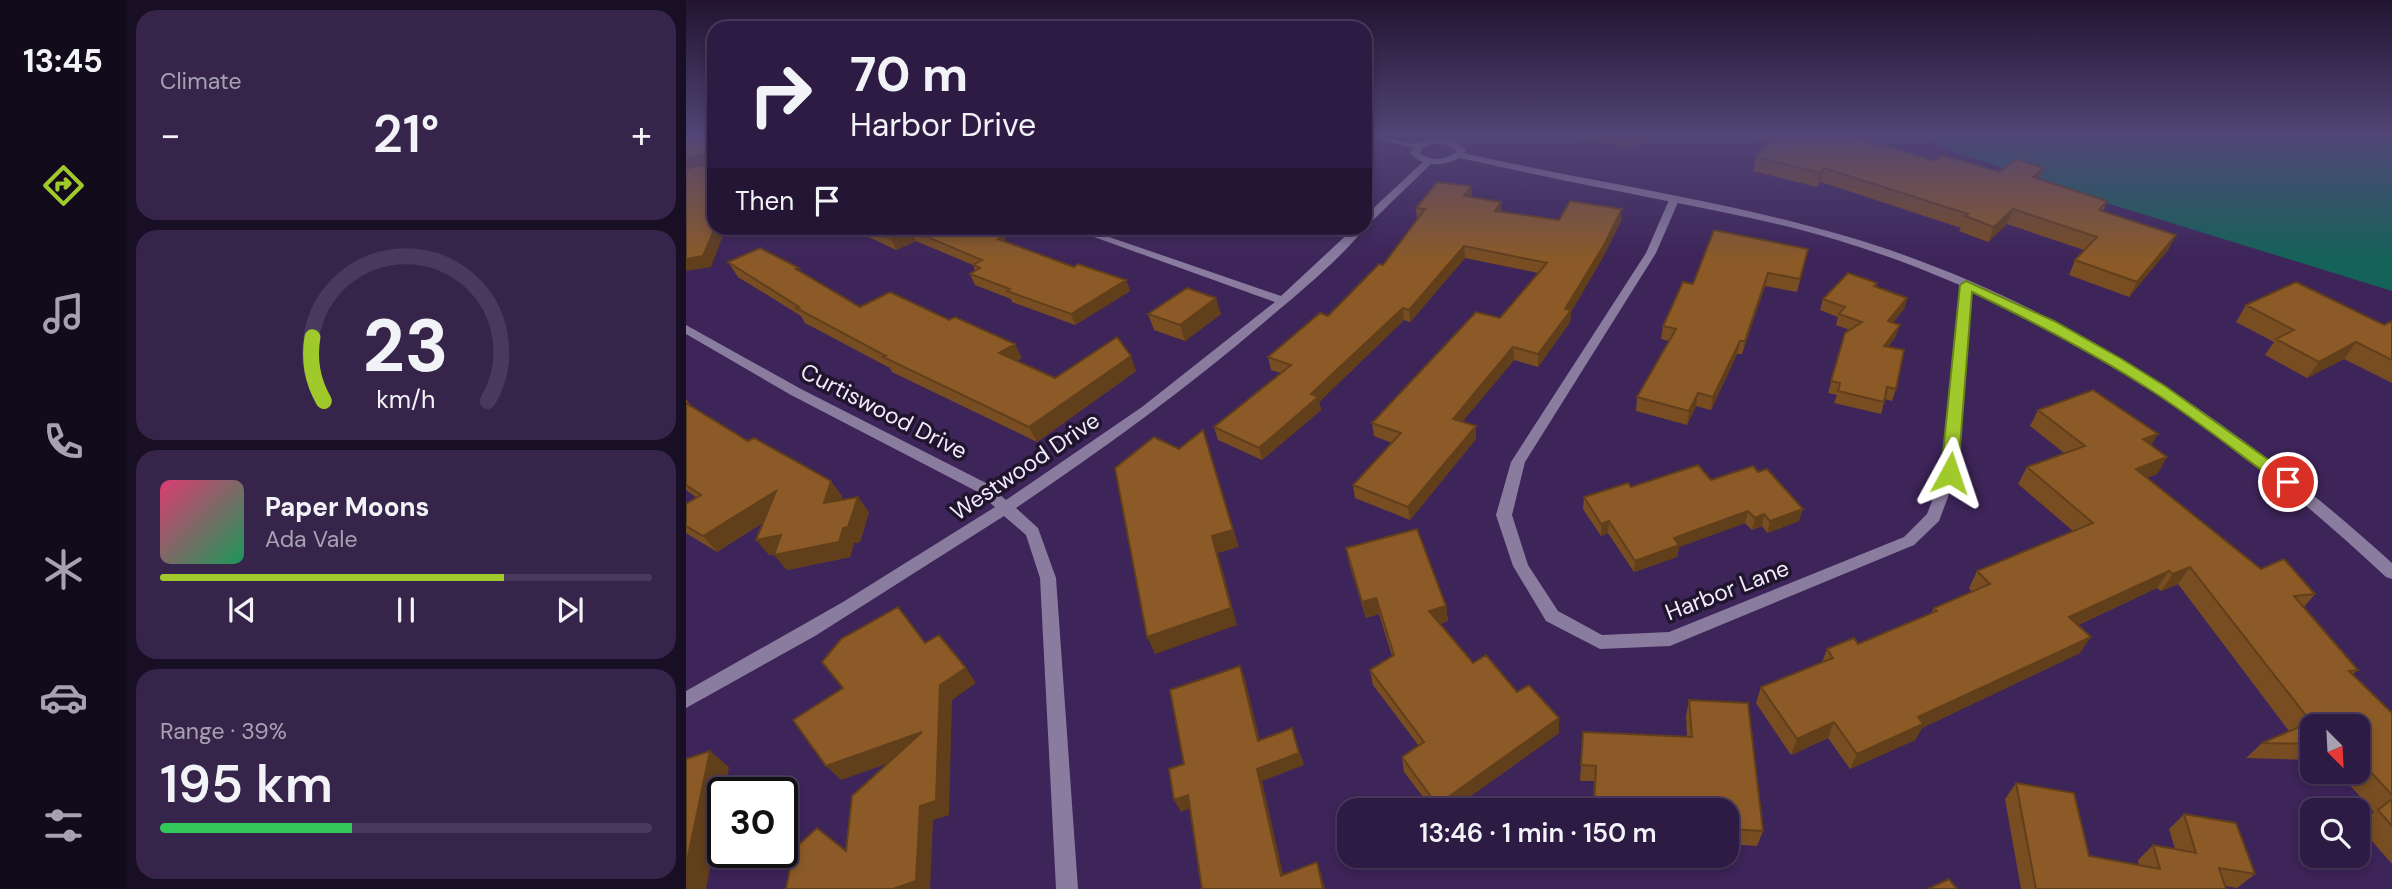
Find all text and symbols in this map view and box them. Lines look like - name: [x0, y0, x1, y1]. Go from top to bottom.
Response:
- text: 13:45: [23, 40, 103, 82]
- text: 70 m: [850, 42, 968, 106]
- icon: right: [735, 49, 826, 140]
- text: Climate: [160, 66, 242, 96]
- text: 21°: [373, 100, 439, 168]
- text: Harbor Drive: [850, 104, 1036, 146]
- text: −: [160, 110, 181, 160]
- text: +: [631, 110, 652, 160]
- icon: directions: [39, 161, 88, 210]
- icon: arrive: [808, 182, 846, 220]
- text: Then: [735, 184, 794, 218]
- icon: music: [39, 289, 88, 338]
- text: 23: [363, 299, 449, 394]
- street label: Curtiswood Drive: [796, 356, 972, 466]
- text: km/h: [376, 382, 436, 415]
- street label: Westwood Drive: [945, 405, 1105, 527]
- icon: phone: [39, 417, 88, 466]
- position arrow: [1913, 436, 1987, 510]
- pin: [2258, 452, 2318, 512]
- icon: arrive: [2269, 463, 2307, 501]
- text: Paper Moons: [265, 490, 429, 524]
- text: Ada Vale: [265, 524, 358, 554]
- icon: climate: [39, 545, 88, 594]
- street label: Harbor Lane: [1661, 553, 1793, 627]
- icon: previous: [223, 591, 261, 629]
- icon: pause: [387, 591, 425, 629]
- icon: next: [551, 591, 589, 629]
- icon: car: [39, 673, 88, 722]
- north arrow: [2300, 714, 2370, 784]
- map controls: [2300, 714, 2370, 868]
- text: Range · 39%: [160, 716, 287, 746]
- text: 195 km: [160, 750, 333, 818]
- speed limit sign: 30: [707, 777, 798, 868]
- button: search: [2300, 798, 2370, 868]
- icon: filters: [39, 801, 88, 850]
- text: 13:46 · 1 min · 150 m: [1419, 816, 1657, 850]

